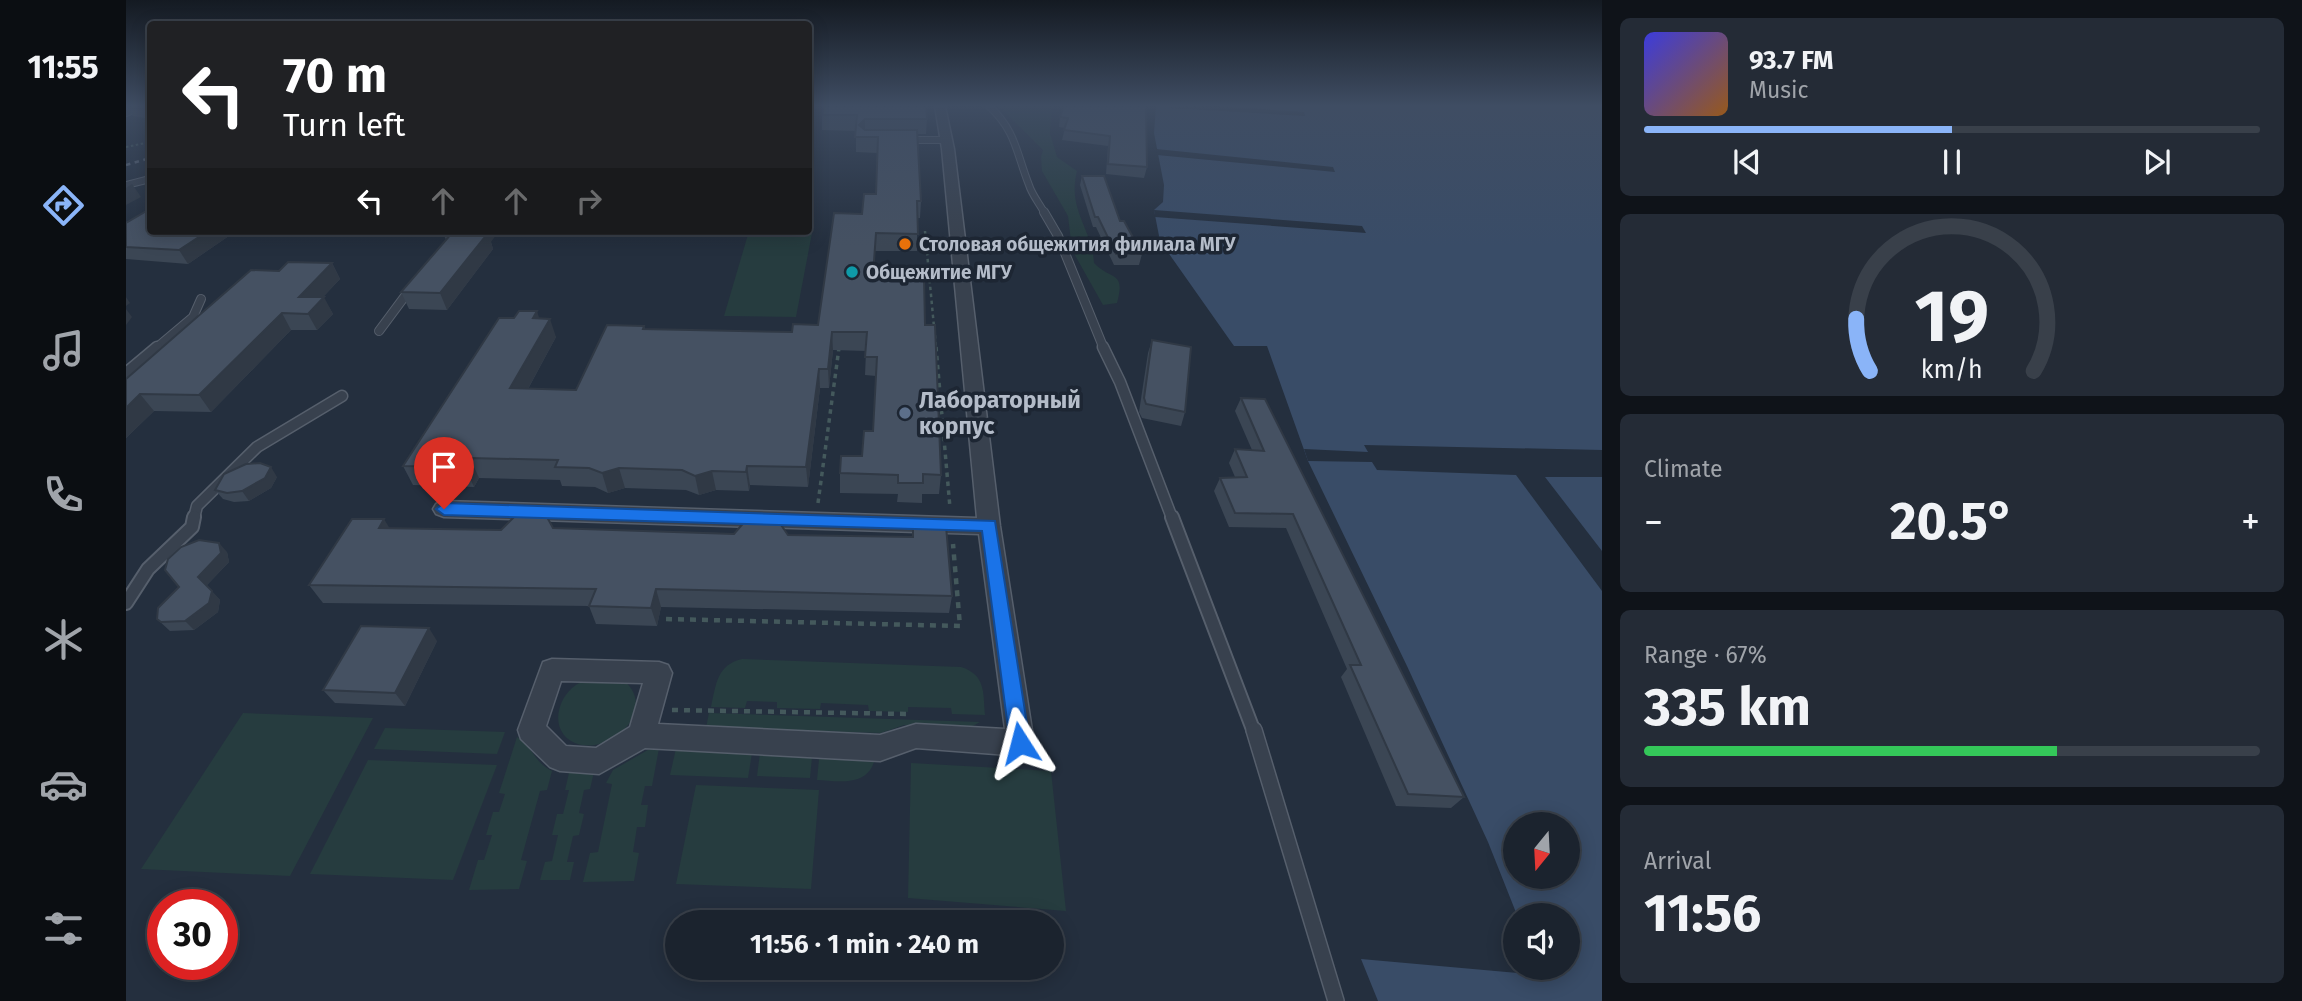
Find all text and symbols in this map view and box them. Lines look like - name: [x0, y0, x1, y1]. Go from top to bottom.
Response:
- text: 93.7 FM: [1749, 45, 1834, 76]
- text: 70 m: [283, 46, 387, 105]
- text: 11:55: [27, 48, 99, 86]
- icon: left: [168, 49, 259, 140]
- text: Music: [1749, 76, 1809, 104]
- text: Turn left: [283, 106, 405, 144]
- icon: previous: [1728, 143, 1766, 181]
- icon: pause: [1933, 143, 1971, 181]
- icon: next: [2138, 143, 2176, 181]
- icon: directions: [39, 181, 88, 230]
- icon: left: [351, 182, 389, 220]
- icon: ahead: [424, 182, 462, 220]
- icon: ahead: [497, 182, 535, 220]
- icon: right: [570, 182, 608, 220]
- place label: Столовая общежития филиала МГУ: [919, 233, 1236, 256]
- marker: Столовая общежития филиала МГУ: [897, 236, 913, 252]
- place label: Общежитие МГУ: [866, 261, 1013, 284]
- marker: Общежитие МГУ: [844, 264, 860, 280]
- text: 19: [1915, 273, 1989, 360]
- icon: music: [39, 326, 88, 375]
- text: km/h: [1921, 355, 1983, 385]
- place label: Лабораторный корпус: [919, 386, 1081, 440]
- marker: Лабораторный корпус: [897, 405, 913, 421]
- pin: [414, 437, 474, 509]
- icon: arrive: [425, 448, 463, 486]
- text: Climate: [1644, 455, 1723, 483]
- icon: phone: [39, 470, 88, 519]
- text: 20.5°: [1890, 490, 2014, 553]
- text: −: [1644, 499, 1663, 545]
- text: +: [2241, 499, 2260, 545]
- icon: climate: [39, 615, 88, 664]
- text: Range · 67%: [1644, 641, 1767, 669]
- text: 335 km: [1644, 676, 1811, 739]
- position arrow: [983, 706, 1057, 780]
- icon: car: [39, 760, 88, 809]
- north arrow: [1503, 812, 1580, 889]
- map controls: [1503, 812, 1580, 980]
- text: Arrival: [1644, 847, 1711, 875]
- text: 11:56: [1644, 882, 1761, 945]
- speed limit sign: 30: [147, 889, 238, 980]
- button: sound: [1503, 903, 1580, 980]
- icon: filters: [39, 904, 88, 953]
- text: 11:56 · 1 min · 240 m: [750, 929, 979, 960]

